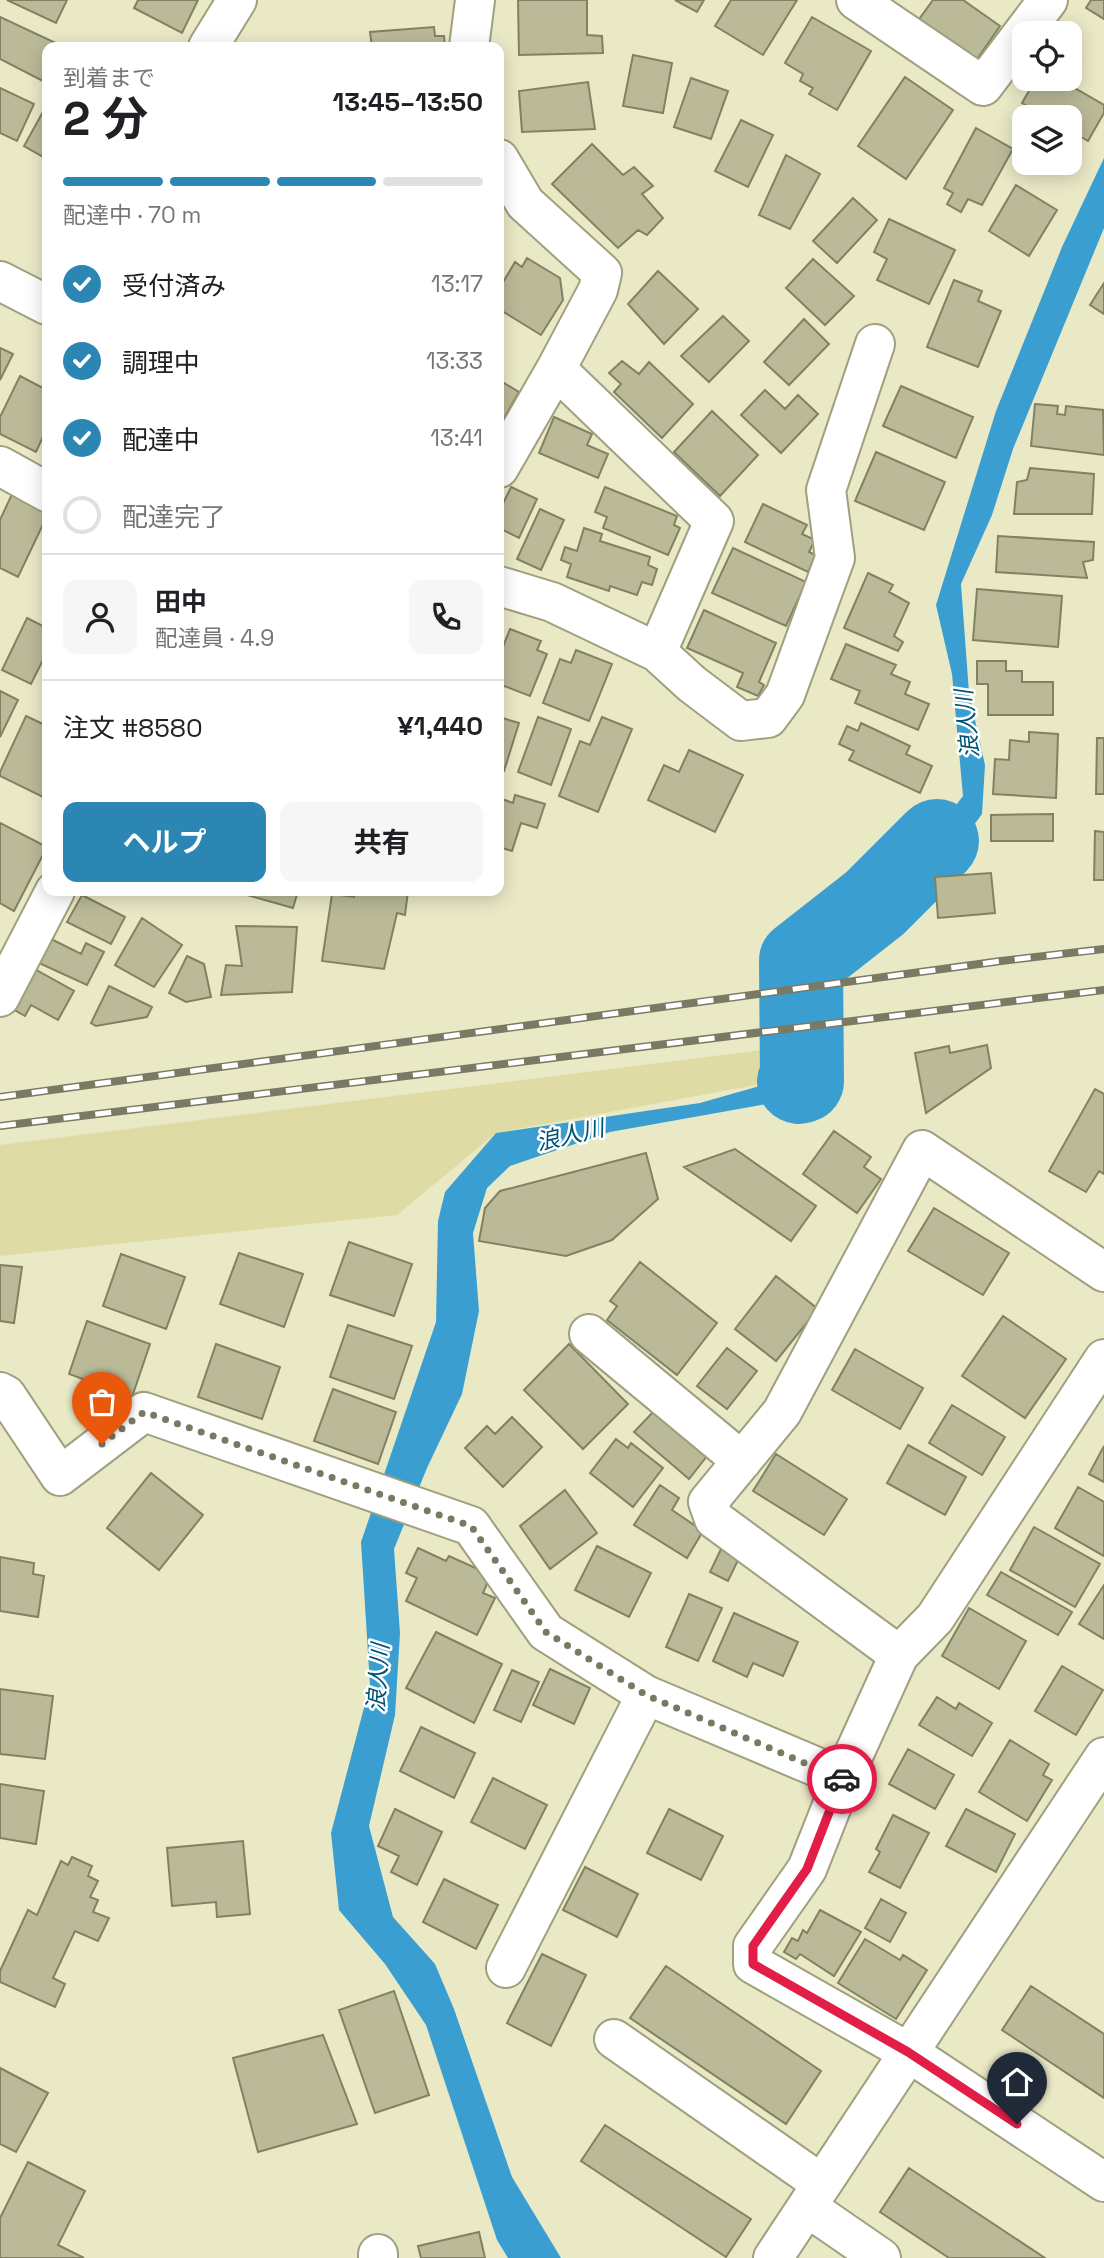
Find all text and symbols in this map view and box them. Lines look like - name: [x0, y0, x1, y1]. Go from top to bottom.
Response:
- map controls: [1012, 21, 1082, 175]
- button: locate: [1012, 21, 1082, 91]
- text: 到着まで: [63, 63, 155, 93]
- text: 13:45–13:50: [333, 85, 483, 119]
- text: 2 分: [63, 90, 148, 148]
- button: layers: [1012, 105, 1082, 175]
- text: 配達中 · 70 m: [63, 200, 201, 230]
- icon: check: [63, 265, 101, 303]
- text: 受付済み: [122, 269, 226, 303]
- text: 13:17: [431, 269, 483, 299]
- icon: check: [63, 342, 101, 380]
- text: 調理中: [122, 346, 200, 380]
- text: 13:33: [426, 346, 483, 376]
- icon: check: [63, 419, 101, 457]
- text: 配達中: [122, 423, 200, 457]
- text: 13:41: [430, 423, 483, 453]
- text: 配達完了: [122, 500, 226, 534]
- button: person: [63, 580, 137, 654]
- button: phone: [409, 580, 483, 654]
- text: 田中: [155, 585, 207, 619]
- text: 配達員 · 4.9: [155, 623, 274, 653]
- water label: 浪人川: [948, 685, 986, 760]
- text: ¥1,440: [398, 709, 483, 743]
- text: 注文 #8580: [63, 711, 203, 745]
- button: ヘルプ: [63, 802, 266, 882]
- button: 共有: [280, 802, 483, 882]
- water label: 浪人川: [533, 1112, 610, 1157]
- pin: [72, 1372, 132, 1444]
- icon: bag: [83, 1383, 121, 1421]
- water label: 浪人川: [361, 1640, 396, 1713]
- courier: [807, 1744, 877, 1814]
- icon: car: [823, 1760, 861, 1798]
- pin: [987, 2052, 1047, 2124]
- icon: home: [998, 2063, 1036, 2101]

